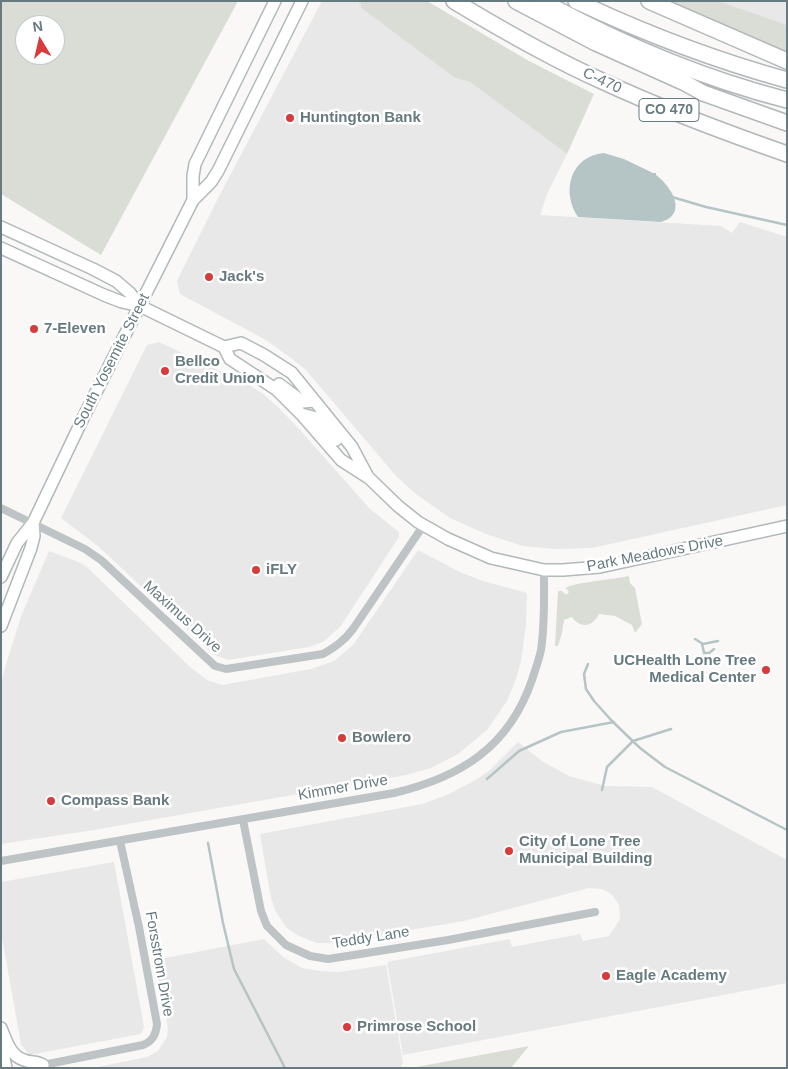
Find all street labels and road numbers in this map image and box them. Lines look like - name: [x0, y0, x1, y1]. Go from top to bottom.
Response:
- street label: C-470: [580, 64, 624, 98]
- road number: CO 470: [639, 98, 699, 122]
- street label: South Yosemite Street: [70, 291, 154, 431]
- street label: Park Meadows Drive: [585, 532, 725, 576]
- street label: Maximus Drive: [139, 577, 225, 657]
- street label: Kimmer Drive: [297, 771, 389, 805]
- street label: Forsstrom Drive: [141, 910, 177, 1018]
- street label: Teddy Lane: [331, 923, 411, 953]

